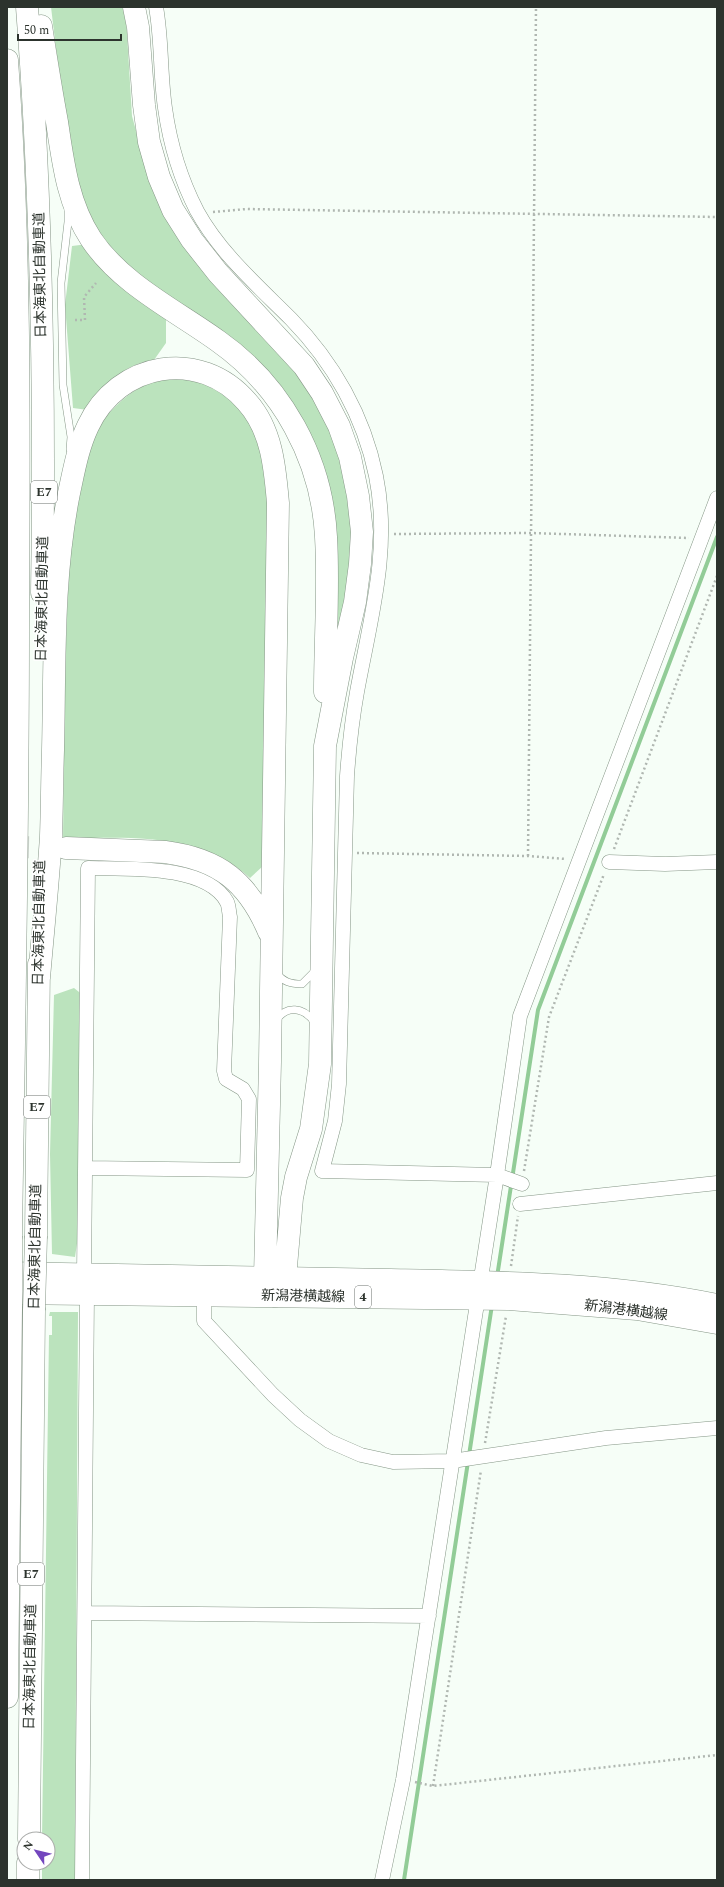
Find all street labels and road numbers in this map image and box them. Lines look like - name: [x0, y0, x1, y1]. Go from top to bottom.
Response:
- street label: 日本海東北自動車道: [28, 212, 52, 338]
- road number: E7: [31, 481, 57, 503]
- street label: 日本海東北自動車道: [30, 536, 54, 662]
- street label: 日本海東北自動車道: [27, 860, 51, 986]
- road number: E7: [24, 1096, 50, 1118]
- street label: 日本海東北自動車道: [23, 1184, 47, 1310]
- street label: 新潟港横越線: [261, 1285, 345, 1307]
- road number: 4: [355, 1286, 371, 1308]
- street label: 新潟港横越線: [583, 1294, 669, 1326]
- road number: E7: [18, 1563, 44, 1585]
- street label: 日本海東北自動車道: [18, 1604, 42, 1730]

